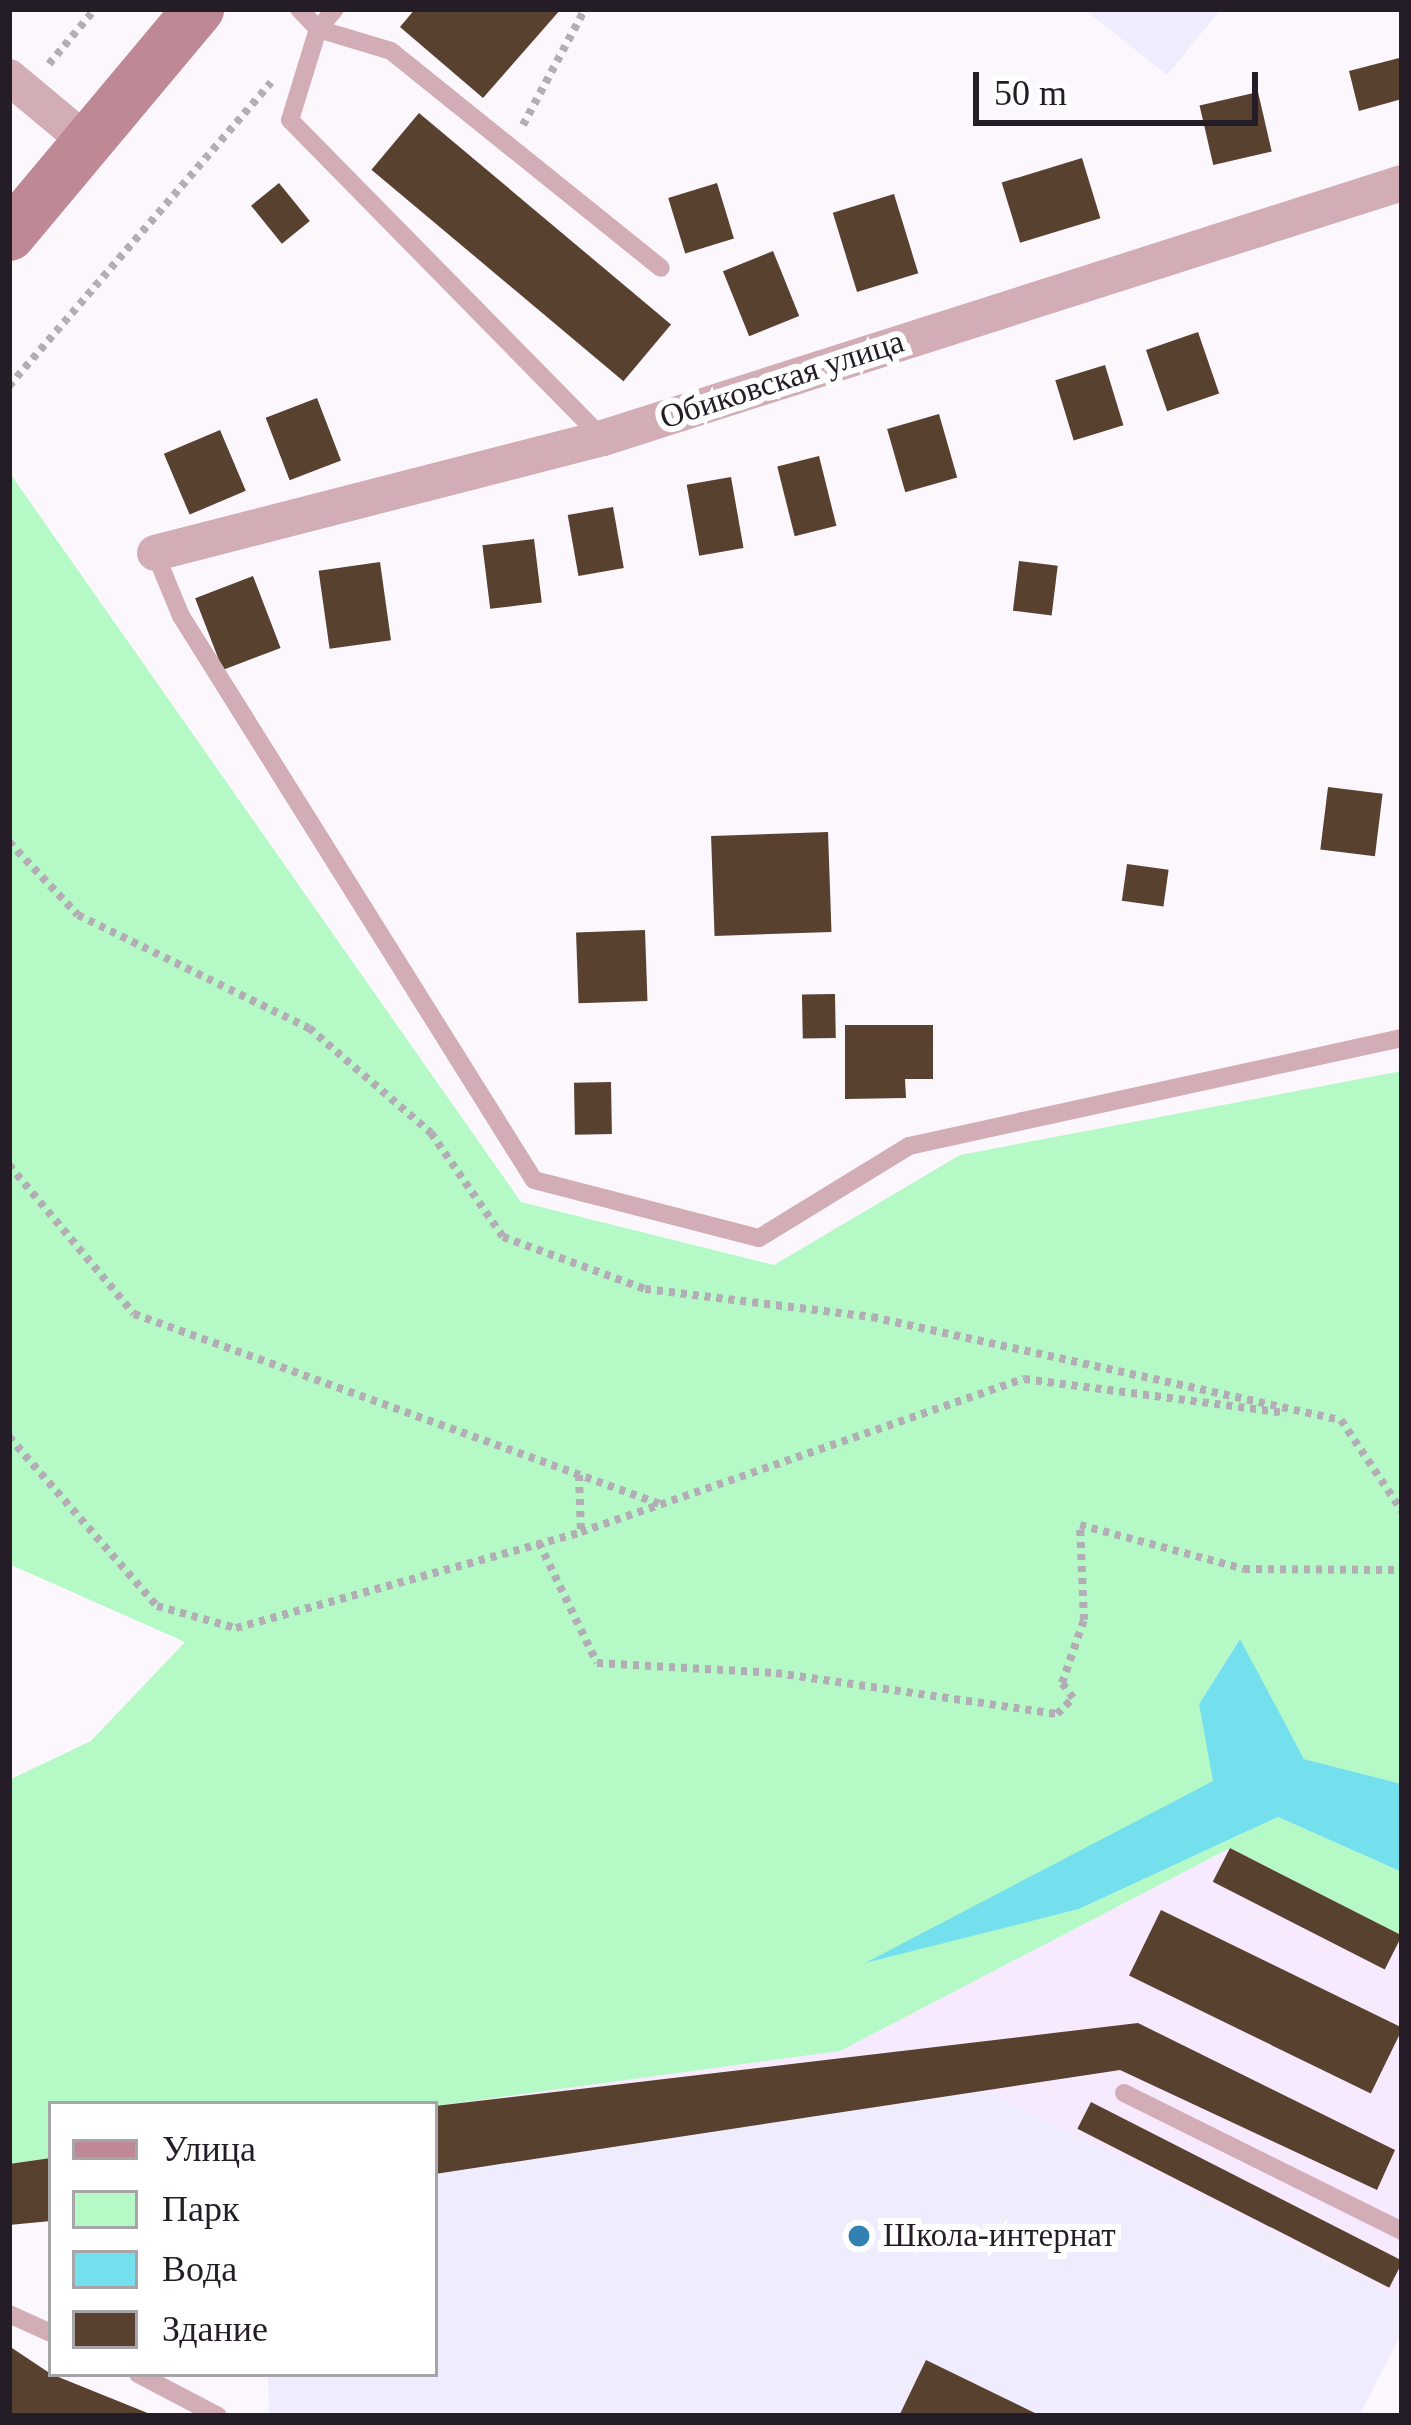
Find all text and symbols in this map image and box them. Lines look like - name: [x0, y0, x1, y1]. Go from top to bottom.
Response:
- scale bar: [979, 48, 1264, 122]
- text: 50 m: [994, 73, 1067, 113]
- street label: Обиковская улица: [655, 322, 909, 438]
- legend: [48, 2101, 438, 2377]
- text: Улица: [162, 2129, 256, 2169]
- text: Парк: [162, 2189, 239, 2229]
- place label: Школа-интернат: [883, 2216, 1116, 2256]
- marker: Школа-интернат: [846, 2223, 872, 2249]
- text: Вода: [162, 2249, 237, 2289]
- text: Здание: [162, 2309, 268, 2349]

